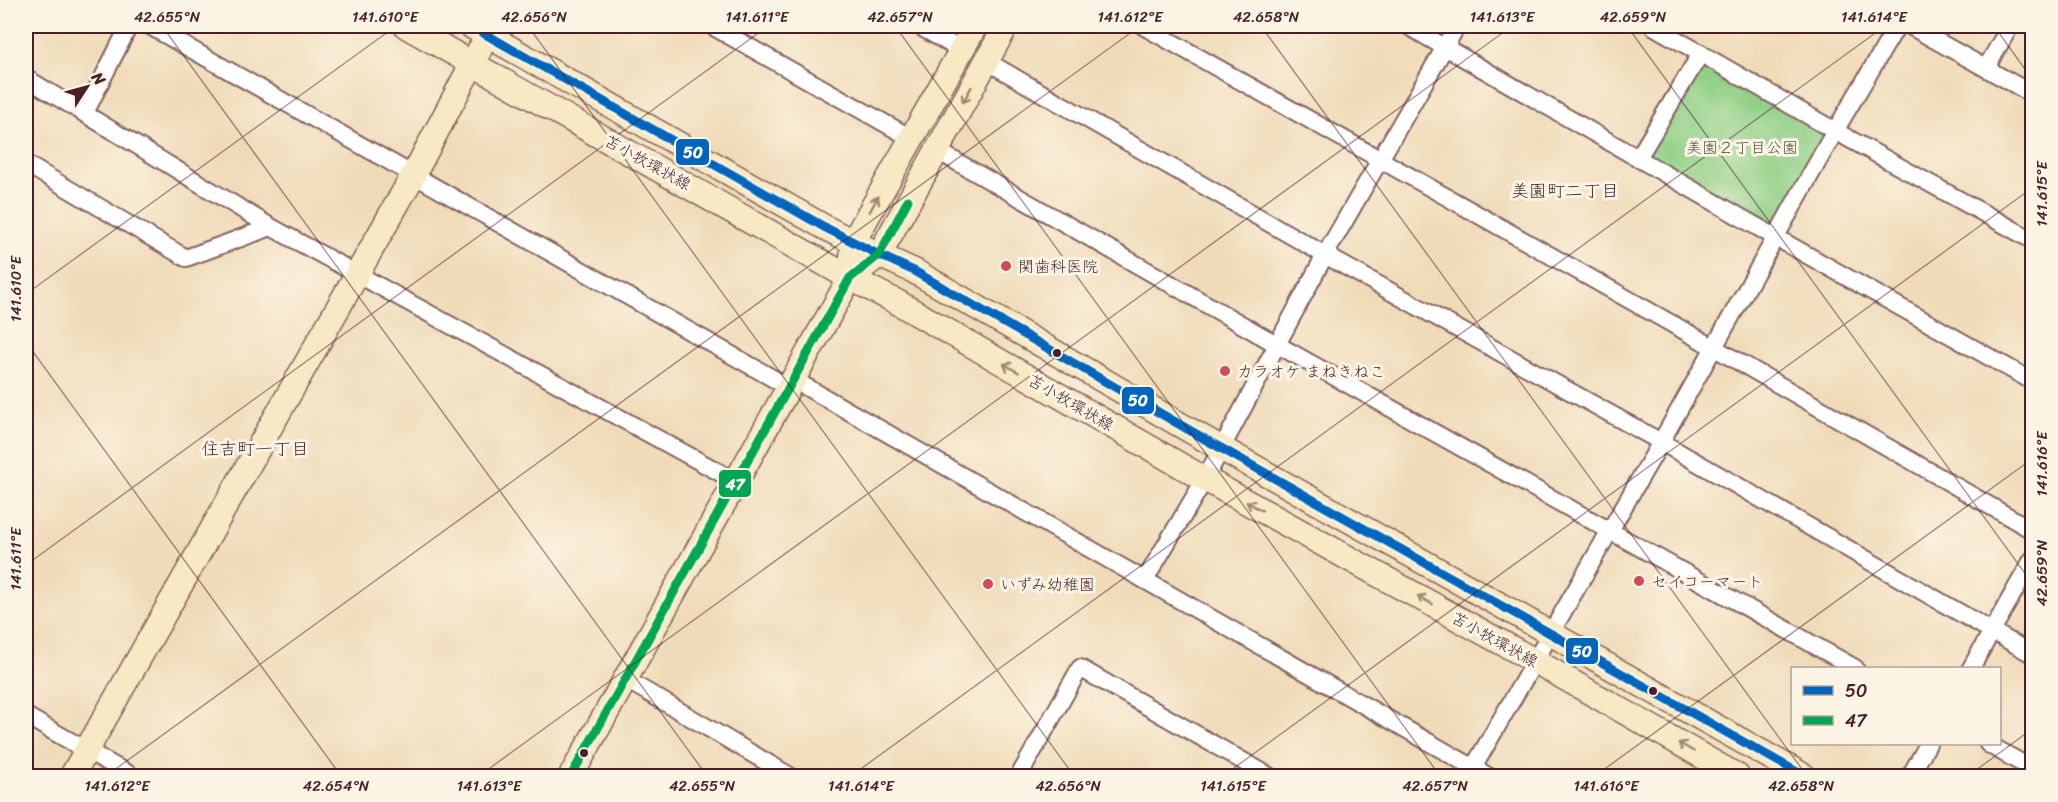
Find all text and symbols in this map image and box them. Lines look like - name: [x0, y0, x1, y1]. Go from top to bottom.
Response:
- text: 42.655°N: [134, 4, 201, 30]
- text: 141.610°E: [352, 4, 420, 30]
- text: 42.656°N: [501, 4, 567, 30]
- text: 141.611°E: [726, 4, 790, 30]
- text: 42.657°N: [867, 4, 933, 30]
- text: 141.612°E: [1097, 4, 1164, 30]
- text: 42.658°N: [1233, 4, 1300, 30]
- text: 141.613°E: [1470, 4, 1536, 30]
- text: 42.659°N: [1600, 4, 1667, 30]
- text: 141.614°E: [1841, 4, 1909, 30]
- north arrow: [57, 57, 117, 117]
- text: N: [83, 65, 114, 92]
- one-way arrow: [961, 86, 973, 103]
- street label: 苫小牧環状線: [599, 126, 697, 198]
- park label: 美園２丁目公園: [1686, 133, 1798, 162]
- line badge: 50: [675, 138, 710, 166]
- text: 50: [683, 138, 703, 167]
- text: 141.615°E: [2029, 160, 2055, 227]
- district label: 美園町二丁目: [1511, 175, 1619, 207]
- one-way arrow: [869, 196, 881, 213]
- place label: 関歯科医院: [1018, 252, 1098, 281]
- text: 141.610°E: [3, 254, 29, 322]
- marker: 関歯科医院: [999, 259, 1013, 273]
- unlabelled marker: [1051, 347, 1063, 359]
- place label: カラオケ まねきねこ: [1237, 357, 1385, 386]
- one-way arrow: [1003, 362, 1020, 374]
- marker: カラオケ まねきねこ: [1218, 364, 1232, 378]
- street label: 苫小牧環状線: [1022, 366, 1120, 439]
- line badge: 50: [1121, 386, 1155, 415]
- text: 50: [1128, 386, 1148, 415]
- text: 141.616°E: [2029, 430, 2055, 497]
- district label: 住吉町一丁目: [201, 433, 309, 465]
- line badge: 47: [718, 469, 752, 498]
- text: 47: [724, 470, 746, 499]
- one-way arrow: [1246, 500, 1263, 512]
- text: 141.611°E: [3, 526, 29, 590]
- text: 42.659°N: [2029, 539, 2055, 606]
- place label: セイコーマート: [1651, 567, 1763, 596]
- place label: いずみ幼稚園: [1000, 570, 1095, 599]
- marker: セイコーマート: [1632, 574, 1646, 588]
- marker: いずみ幼稚園: [981, 577, 995, 591]
- one-way arrow: [1416, 594, 1434, 605]
- street label: 苫小牧環状線: [1446, 603, 1544, 675]
- line badge: 50: [1565, 637, 1599, 665]
- text: 50: [1572, 637, 1592, 666]
- legend: [1791, 667, 2001, 745]
- text: 50: [1845, 675, 1867, 707]
- unlabelled marker: [1647, 685, 1659, 697]
- text: 47: [1845, 705, 1868, 737]
- one-way arrow: [1678, 741, 1695, 753]
- unlabelled marker: [578, 747, 590, 759]
- text: 141.612°E: [84, 773, 151, 799]
- text: 42.654°N: [303, 773, 370, 799]
- text: 141.613°E: [457, 773, 523, 799]
- text: 42.655°N: [669, 773, 736, 799]
- text: 141.614°E: [828, 773, 896, 799]
- text: 42.656°N: [1035, 773, 1101, 799]
- text: 141.615°E: [1200, 773, 1267, 799]
- text: 42.657°N: [1402, 773, 1468, 799]
- text: 141.616°E: [1574, 773, 1640, 799]
- text: 42.658°N: [1768, 773, 1835, 799]

